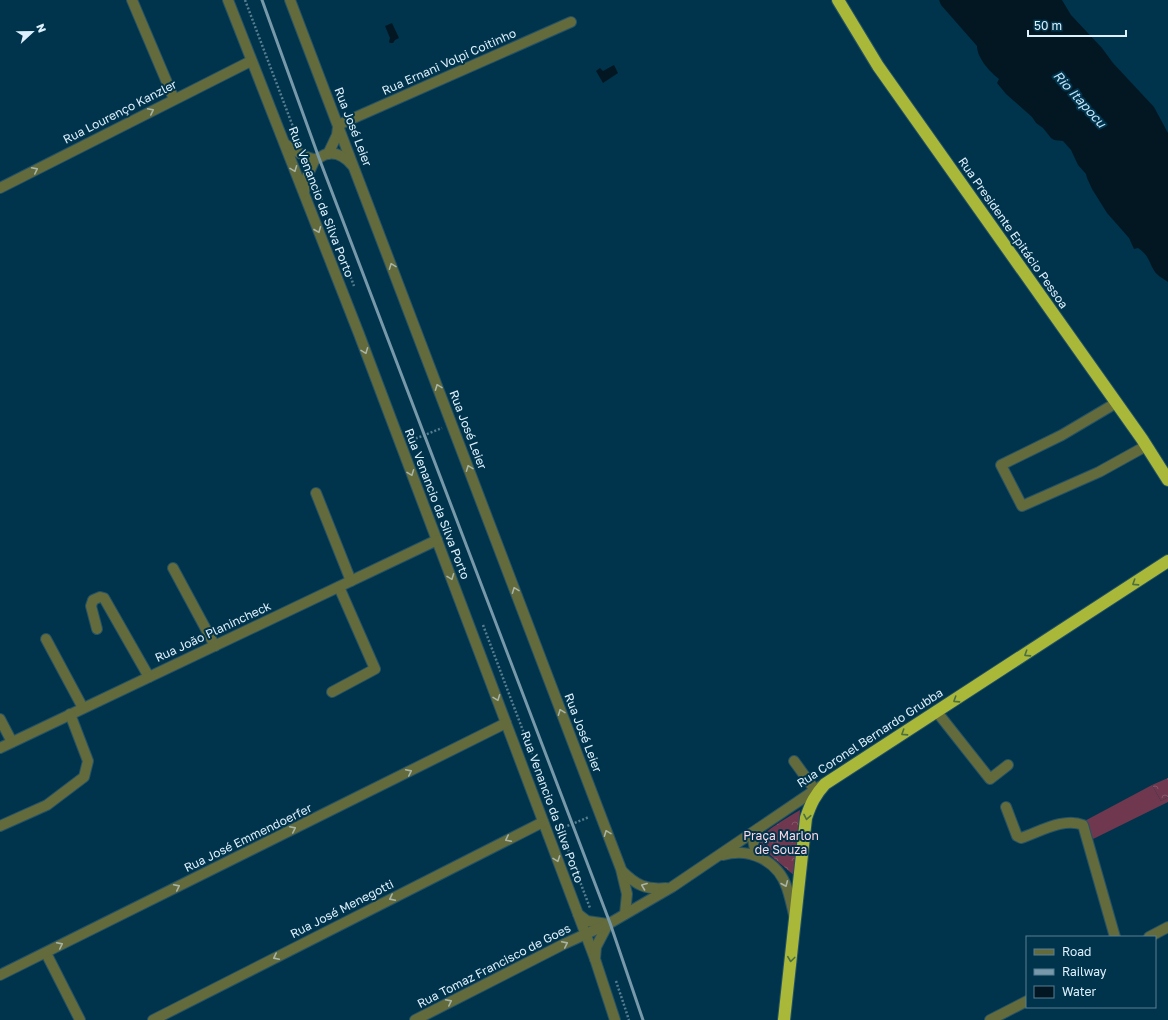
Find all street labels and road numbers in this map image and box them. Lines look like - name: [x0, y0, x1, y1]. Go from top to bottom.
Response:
- street label: Rua Ernani Volpi Coitinho: [379, 25, 518, 98]
- street label: Rua Lourenço Kanzler: [60, 76, 179, 147]
- street label: Rua José Leier: [331, 85, 376, 169]
- street label: Rua Venancio da Silva Porto: [286, 124, 357, 279]
- street label: Rua Presidente Epitácio Pessoa: [955, 154, 1072, 311]
- street label: Rua José Leier: [446, 388, 491, 472]
- street label: Rua Venancio da Silva Porto: [402, 426, 473, 581]
- street label: Rua João Planincheck: [152, 598, 273, 665]
- street label: Rua Coronel Bernardo Grubba: [794, 685, 946, 790]
- street label: Rua José Leier: [561, 691, 606, 775]
- street label: Rua Venancio da Silva Porto: [518, 729, 587, 885]
- street label: Rua José Emmendoerfer: [181, 800, 314, 875]
- street label: Rua José Menegotti: [288, 876, 396, 941]
- street label: Rua Tomaz Francisco de Goes: [415, 920, 573, 1011]

